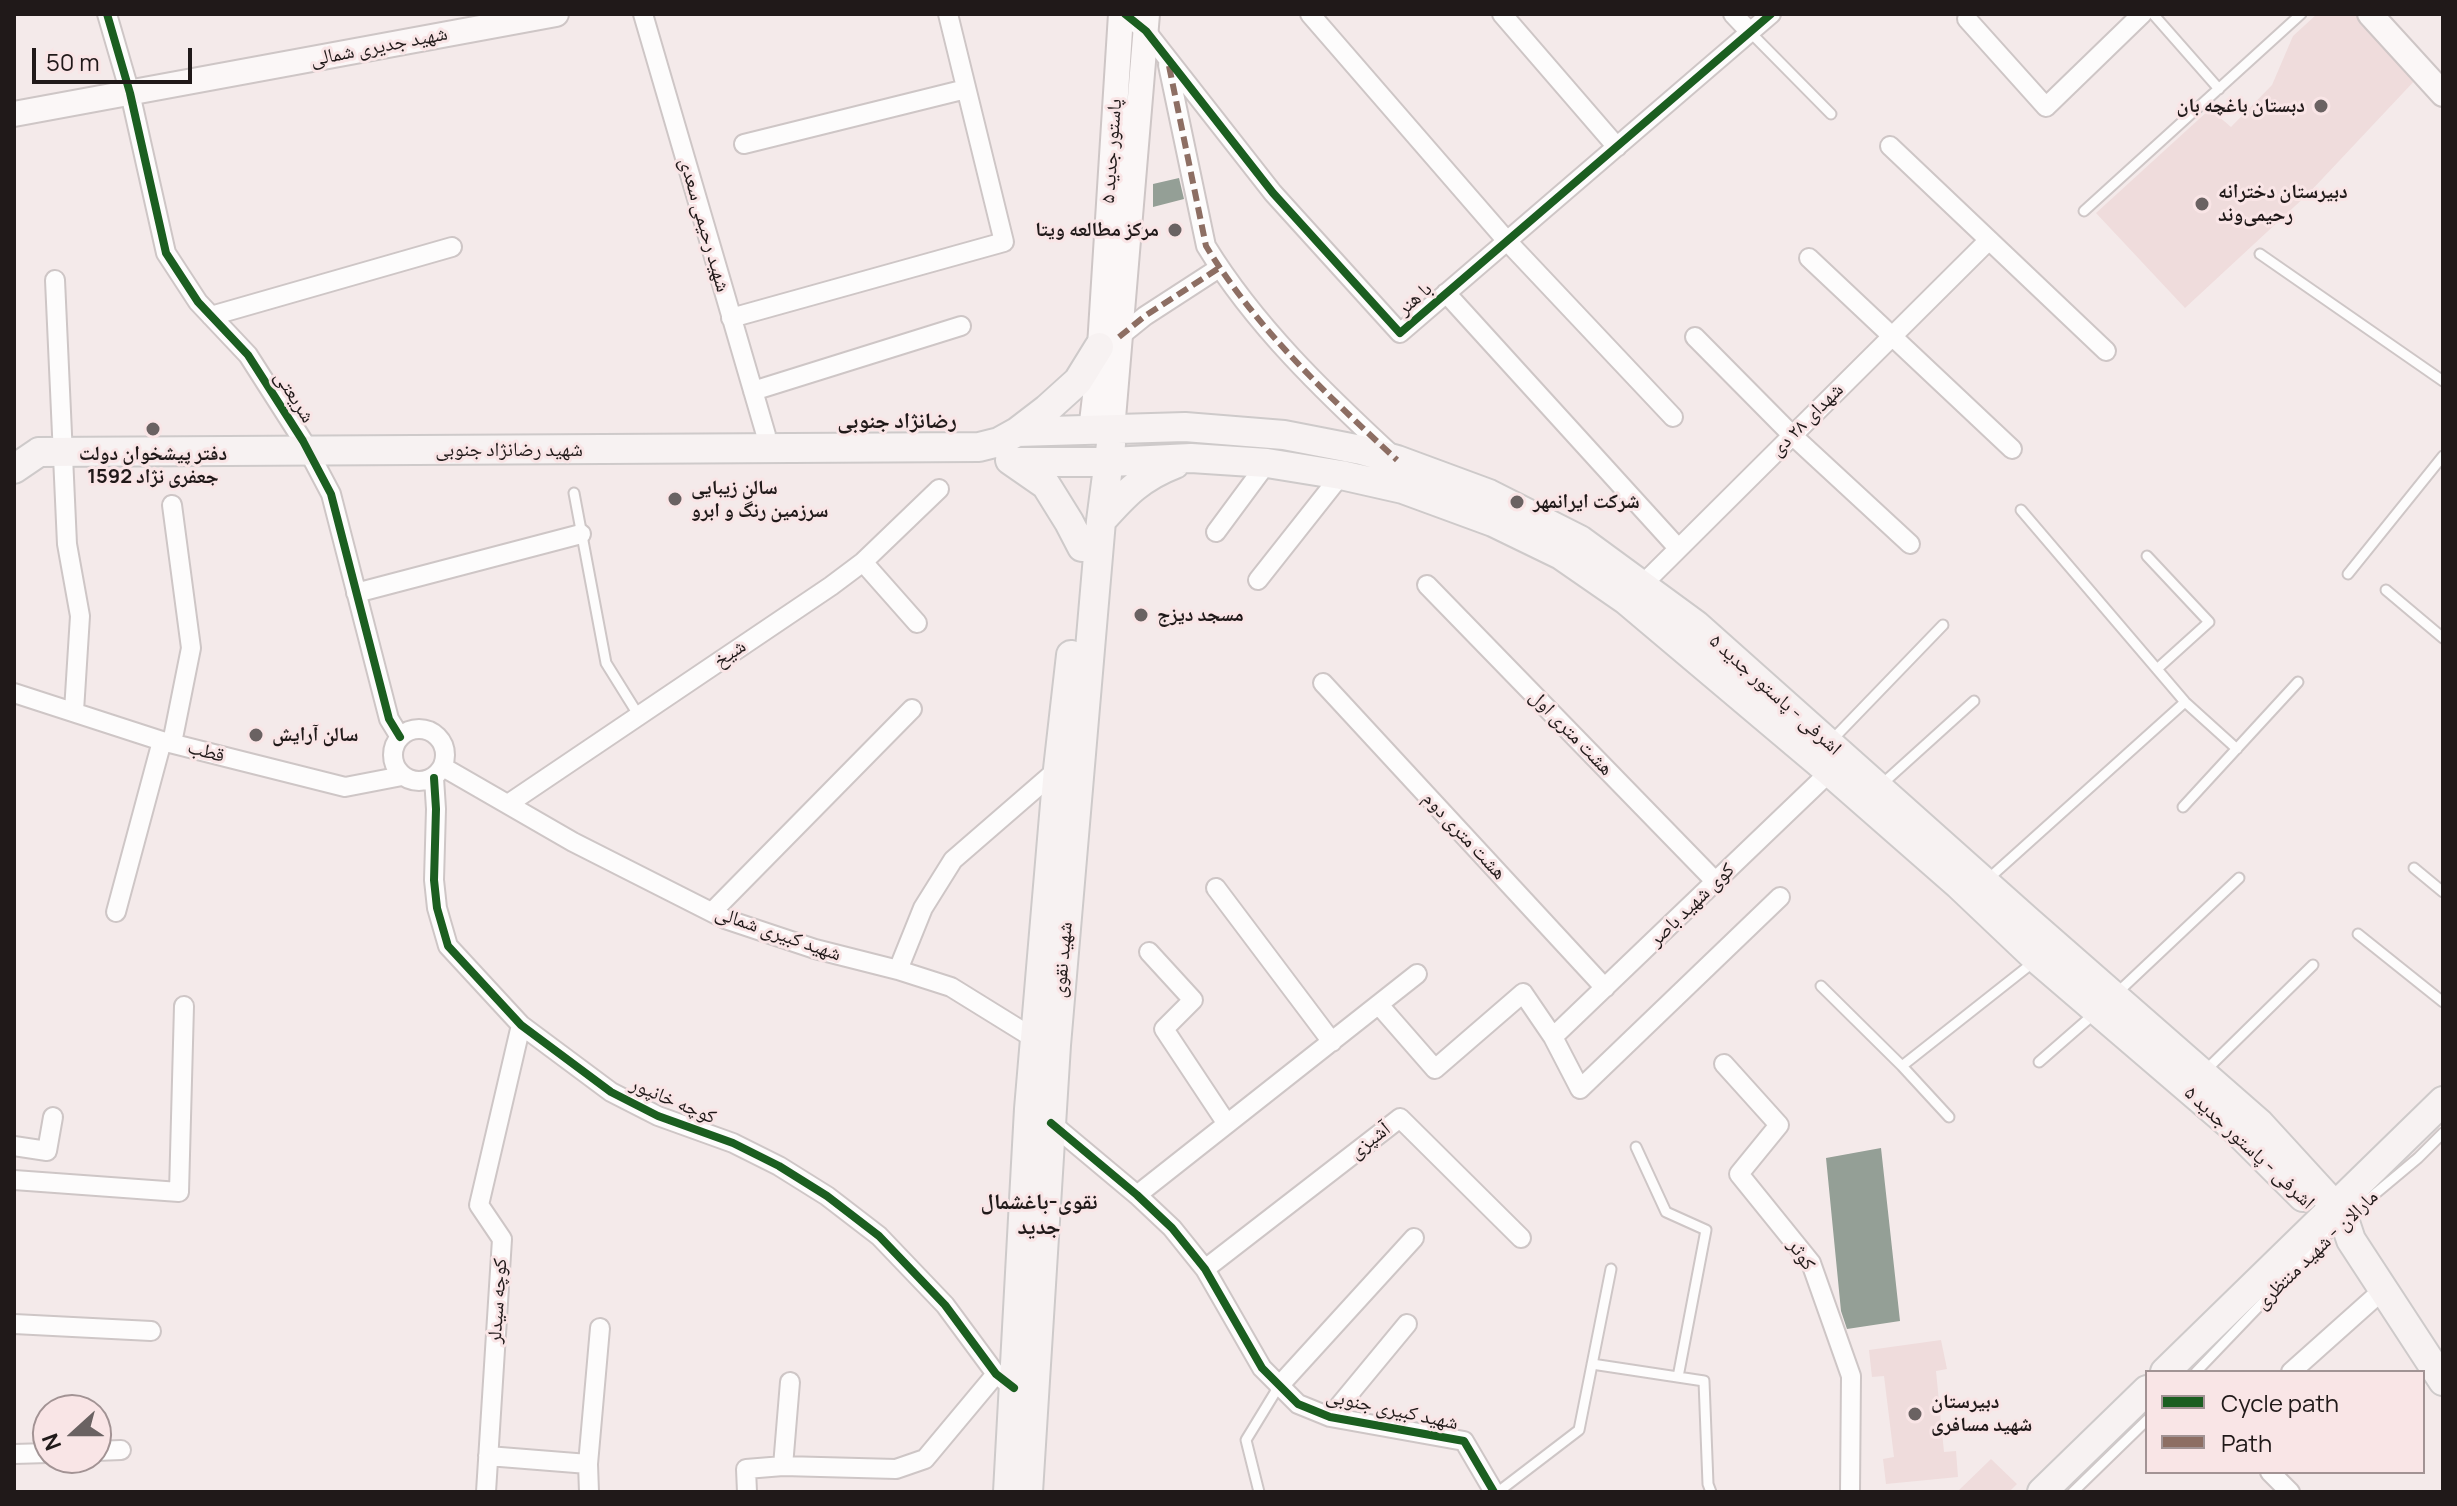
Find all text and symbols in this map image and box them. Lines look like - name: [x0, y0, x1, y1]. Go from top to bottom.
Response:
- street label: شهید جدیری شمالی: [308, 22, 450, 72]
- scale bar: [36, 32, 196, 82]
- text: 50 m: [46, 45, 100, 78]
- place label: دبستان باغچه بان: [2176, 94, 2305, 118]
- marker: دبستان باغچه بان: [2312, 97, 2330, 115]
- street label: پاستور جدید ۵: [1096, 98, 1128, 204]
- street label: شهید رحیمی سعدی: [673, 155, 735, 295]
- place label: دبیرستان دخترانه رحیمی‌وند: [2218, 180, 2348, 227]
- marker: دبیرستان دخترانه رحیمی‌وند: [2193, 195, 2211, 213]
- place label: مرکز مطالعه ویتا: [1035, 218, 1159, 242]
- marker: مرکز مطالعه ویتا: [1166, 221, 1184, 239]
- street label: با هنر: [1393, 277, 1437, 321]
- street label: شریعتی: [269, 366, 319, 428]
- street label: شهدای ۲۸ دی: [1765, 378, 1849, 462]
- district label: رضانژاد جنوبی: [837, 409, 957, 435]
- marker: دفتر پیشخوان دولت 1592 جعفری نژاد: [144, 420, 162, 438]
- street label: شهید رضانژاد جنوبی: [435, 438, 583, 462]
- place label: دفتر پیشخوان دولت 1592 جعفری نژاد: [79, 442, 227, 489]
- place label: سالن زیبایی سرزمین رنگ و ابرو: [691, 476, 828, 523]
- marker: سالن زیبایی سرزمین رنگ و ابرو: [666, 490, 684, 508]
- place label: شرکت ایرانمهر: [1533, 490, 1640, 514]
- marker: شرکت ایرانمهر: [1508, 493, 1526, 511]
- place label: مسجد دیزج: [1157, 603, 1244, 627]
- marker: مسجد دیزج: [1132, 606, 1150, 624]
- street label: اشرفی - پاستور جدید ۵: [1704, 629, 1846, 761]
- street label: شیخ: [709, 635, 751, 673]
- street label: هشت متری اول: [1524, 685, 1618, 781]
- place label: سالن آرایش: [272, 723, 359, 747]
- marker: سالن آرایش: [247, 726, 265, 744]
- street label: قطب: [185, 736, 227, 768]
- street label: هشت متری دوم: [1417, 787, 1511, 885]
- street label: کوی شهید باصر: [1644, 858, 1740, 952]
- street label: شهید کبیری شمالی: [712, 901, 844, 967]
- street label: شهید نقوی: [1048, 921, 1078, 999]
- street label: کوچه خانپور: [626, 1072, 720, 1130]
- street label: اشرفی - پاستور جدید ۵: [2179, 1081, 2319, 1215]
- street label: آشپزی: [1345, 1118, 1395, 1164]
- street label: مارالان - شهید منتظری: [2250, 1185, 2384, 1315]
- district label: نقوی-باغشمال جدید: [980, 1190, 1098, 1242]
- street label: کوثر: [1782, 1235, 1820, 1275]
- street label: کوچه سیدلر: [483, 1257, 513, 1345]
- legend: [2145, 1370, 2425, 1474]
- street label: شهید کبیری جنوبی: [1324, 1384, 1460, 1436]
- text: Cycle path: [2221, 1386, 2339, 1419]
- place label: دبیرستان شهید مسافری: [1931, 1390, 2032, 1437]
- north arrow: [32, 1394, 112, 1474]
- marker: دبیرستان شهید مسافری: [1906, 1405, 1924, 1423]
- text: Path: [2221, 1426, 2272, 1459]
- text: N: [35, 1429, 68, 1455]

